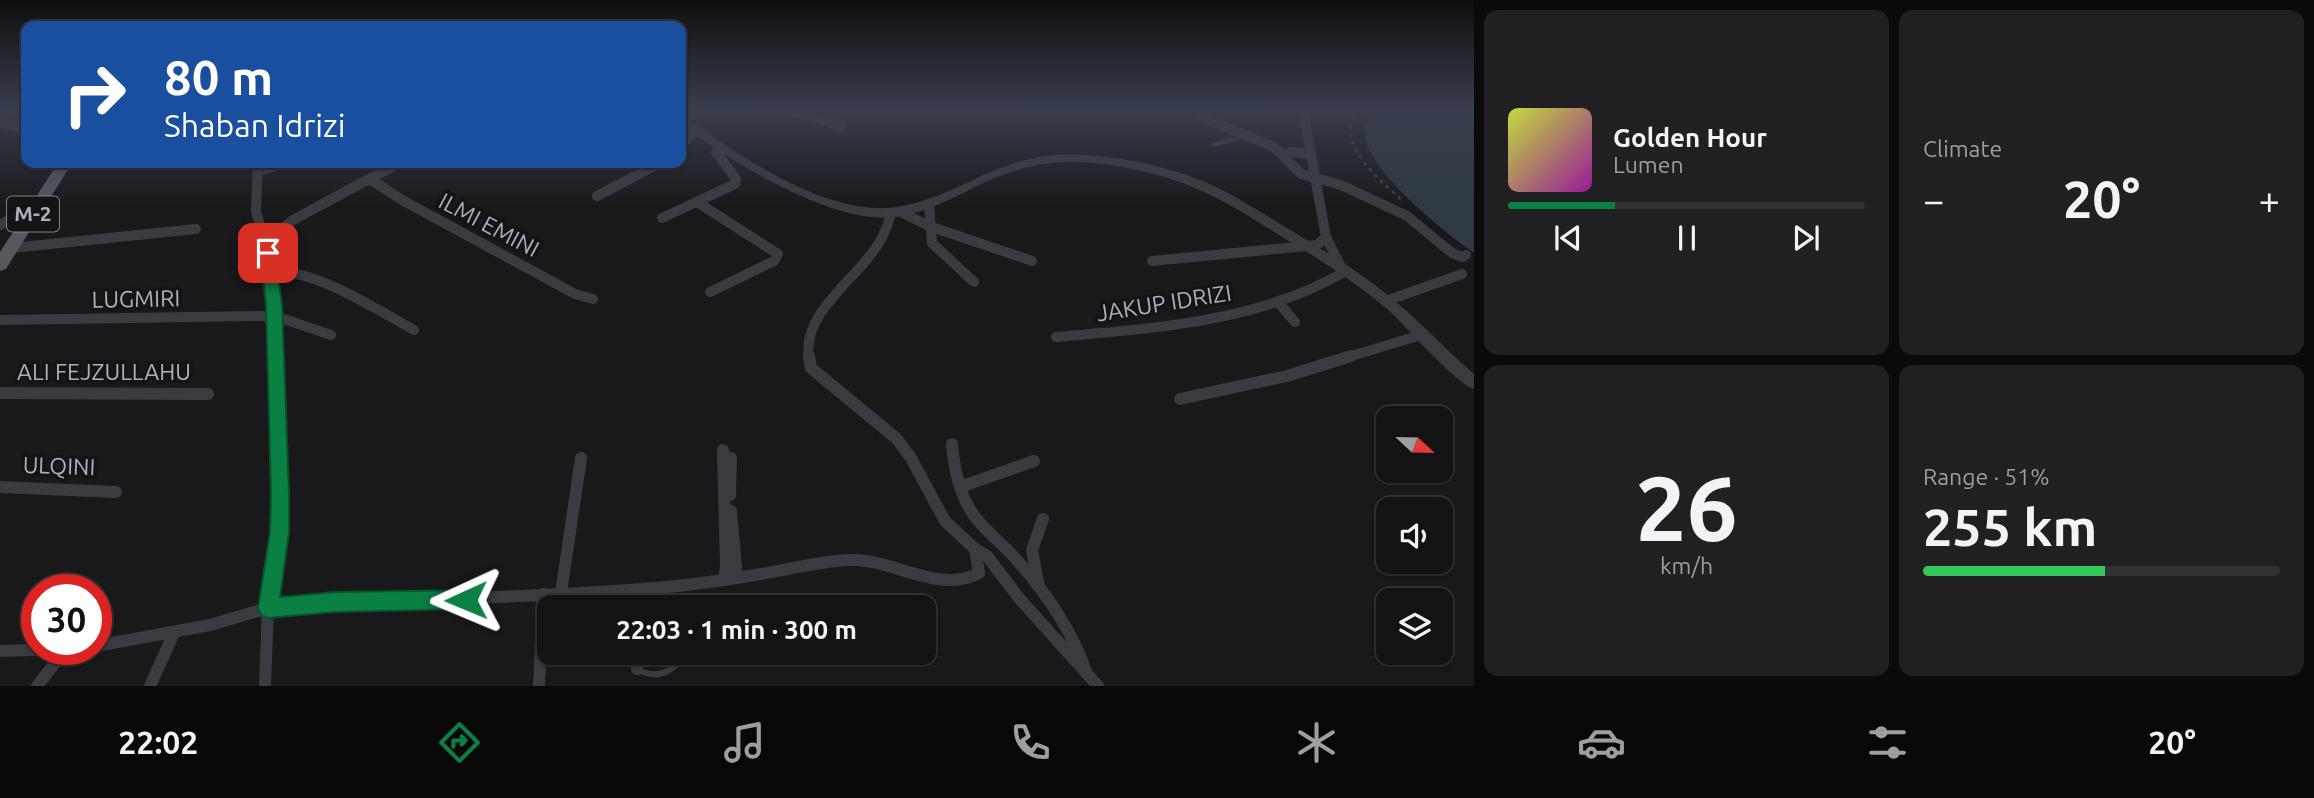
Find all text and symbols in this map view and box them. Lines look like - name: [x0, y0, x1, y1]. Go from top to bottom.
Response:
- icon: right: [49, 49, 140, 140]
- text: 80 m: [164, 49, 273, 104]
- text: Shaban Idrizi: [164, 107, 346, 143]
- text: Golden Hour: [1613, 123, 1767, 152]
- text: Climate: [1923, 136, 2002, 161]
- text: Lumen: [1613, 152, 1684, 177]
- text: 20°: [2063, 170, 2140, 228]
- text: −: [1923, 179, 1944, 221]
- text: +: [2259, 179, 2280, 221]
- street label: ILMI EMINI: [435, 188, 544, 261]
- road number: M-2: [7, 196, 59, 232]
- icon: previous: [1549, 219, 1587, 257]
- icon: pause: [1668, 219, 1706, 257]
- icon: next: [1787, 219, 1825, 257]
- pin: [238, 223, 298, 283]
- icon: arrive: [249, 234, 287, 272]
- street label: JAKUP IDRIZI: [1095, 280, 1233, 326]
- street label: LUGMIRI: [91, 285, 181, 312]
- street label: ALI FEJZULLAHU: [17, 359, 191, 384]
- north arrow: [1376, 406, 1452, 483]
- map controls: [1376, 406, 1453, 665]
- street label: ULQINI: [22, 452, 96, 479]
- text: 26: [1635, 456, 1738, 558]
- text: Range · 51%: [1923, 464, 2050, 489]
- button: sound: [1376, 497, 1453, 574]
- text: 255 km: [1923, 498, 2097, 556]
- text: km/h: [1660, 553, 1713, 578]
- position arrow: [429, 563, 503, 637]
- speed limit sign: 30: [21, 574, 112, 665]
- button: layers: [1376, 588, 1453, 665]
- text: 22:03 · 1 min · 300 m: [616, 615, 857, 644]
- icon: directions: [435, 718, 484, 767]
- icon: music: [720, 718, 769, 767]
- icon: phone: [1006, 718, 1055, 767]
- icon: climate: [1292, 718, 1341, 767]
- icon: car: [1577, 718, 1626, 767]
- icon: filters: [1863, 718, 1912, 767]
- text: 22:02: [118, 724, 198, 760]
- text: 20°: [2148, 724, 2196, 760]

